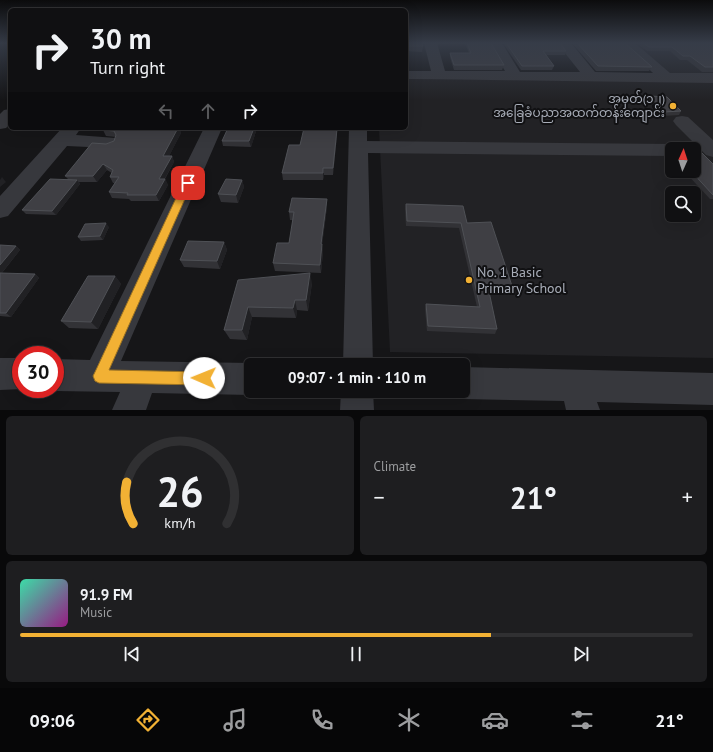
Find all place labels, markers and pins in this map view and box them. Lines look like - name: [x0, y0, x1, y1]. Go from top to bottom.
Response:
- place label: အမှတ်(၁၂) အခြေခံပညာအထက်တန်းကျောင်း: [493, 90, 665, 123]
- marker: အမှတ်(၁၂) အခြေခံပညာအထက်တန်းကျောင်း: [668, 101, 678, 111]
- pin: [171, 166, 205, 200]
- place label: No. 1 Basic Primary School: [477, 263, 566, 297]
- marker: No. 1 Basic Primary School: [464, 275, 474, 285]

